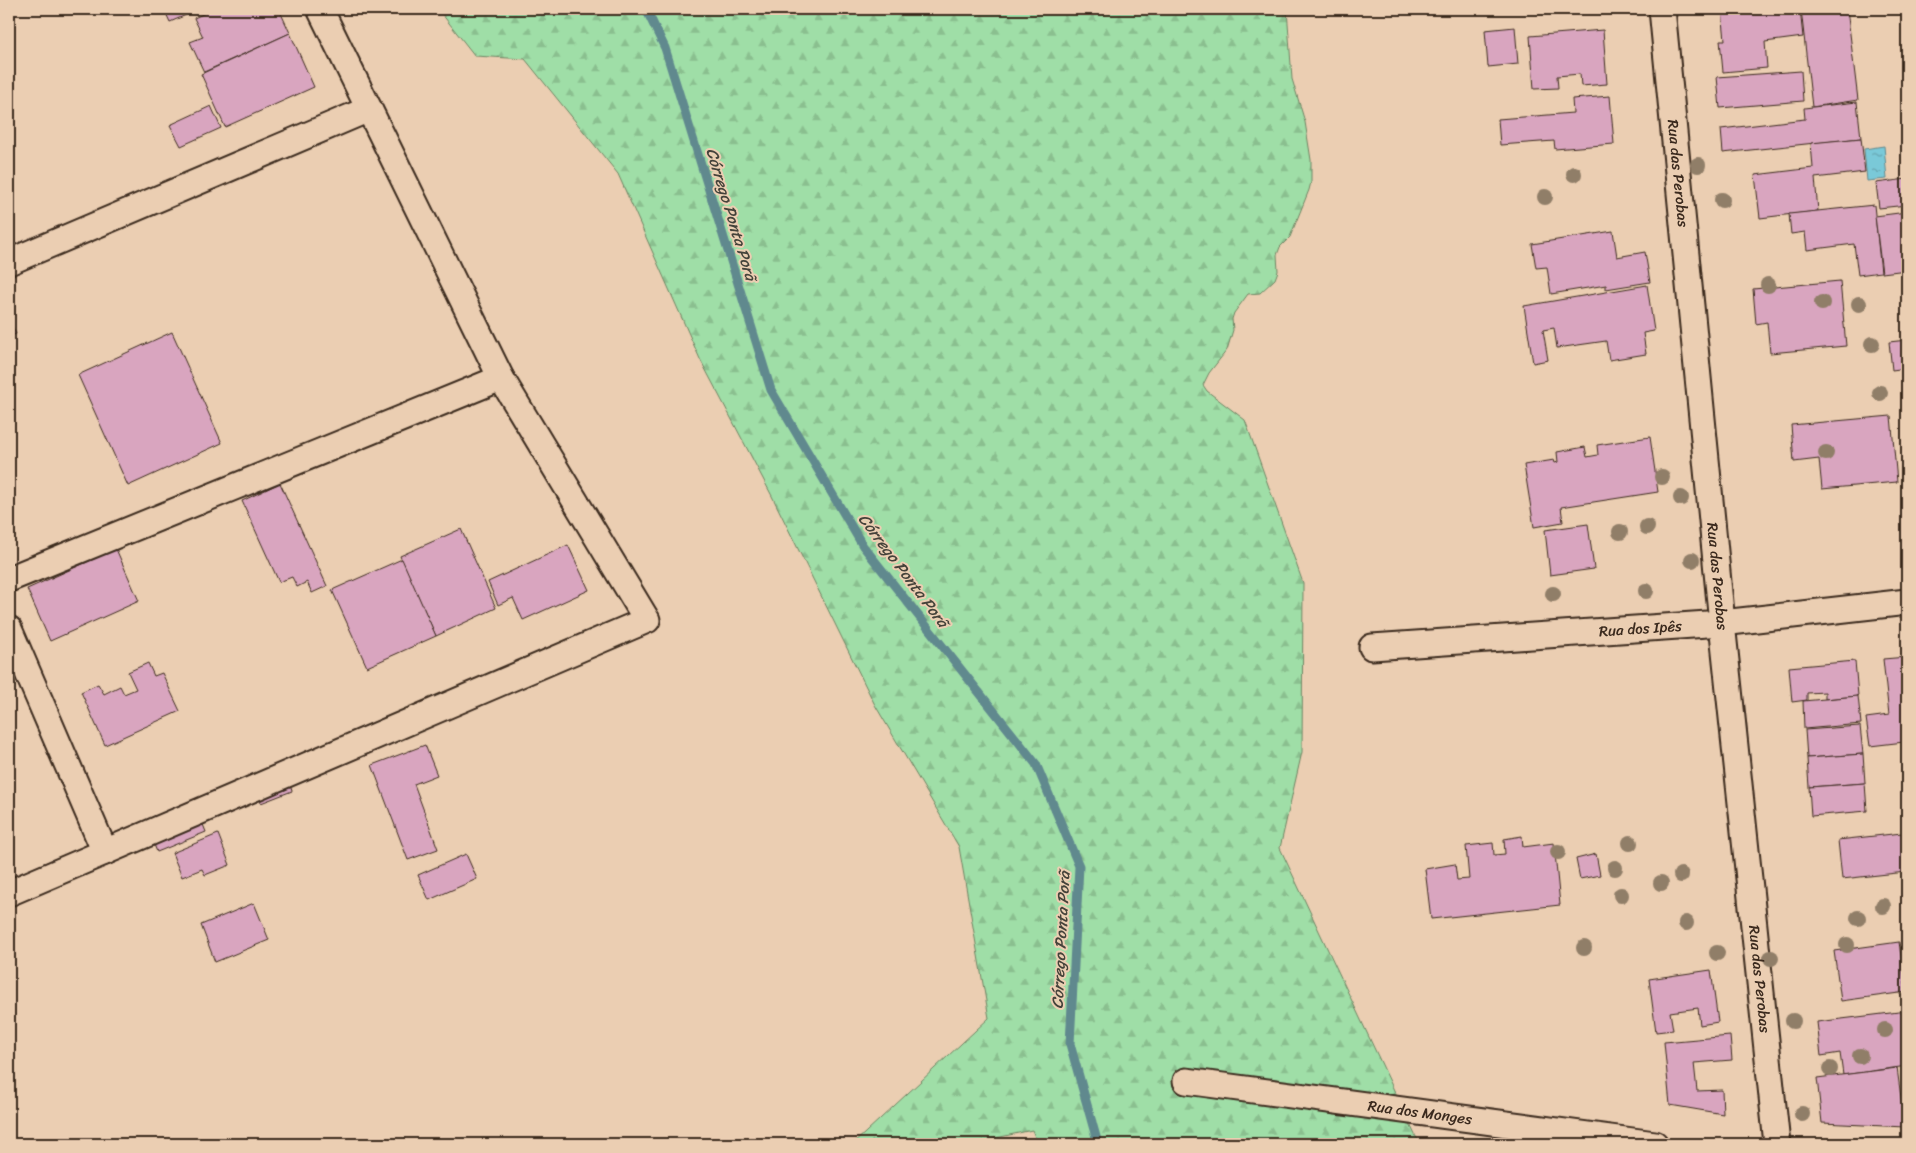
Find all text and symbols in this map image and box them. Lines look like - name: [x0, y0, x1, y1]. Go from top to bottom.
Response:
- street label: Rua das Perobas: [1660, 118, 1696, 228]
- water label: Córrego Ponta Porã: [698, 144, 766, 287]
- water label: Córrego Ponta Porã: [851, 507, 958, 636]
- street label: Rua das Perobas: [1699, 521, 1736, 632]
- street label: Rua dos Ipês: [1598, 613, 1683, 644]
- water label: Córrego Ponta Porã: [1042, 868, 1079, 1009]
- street label: Rua das Perobas: [1741, 924, 1778, 1034]
- street label: Rua dos Monges: [1366, 1093, 1474, 1132]

